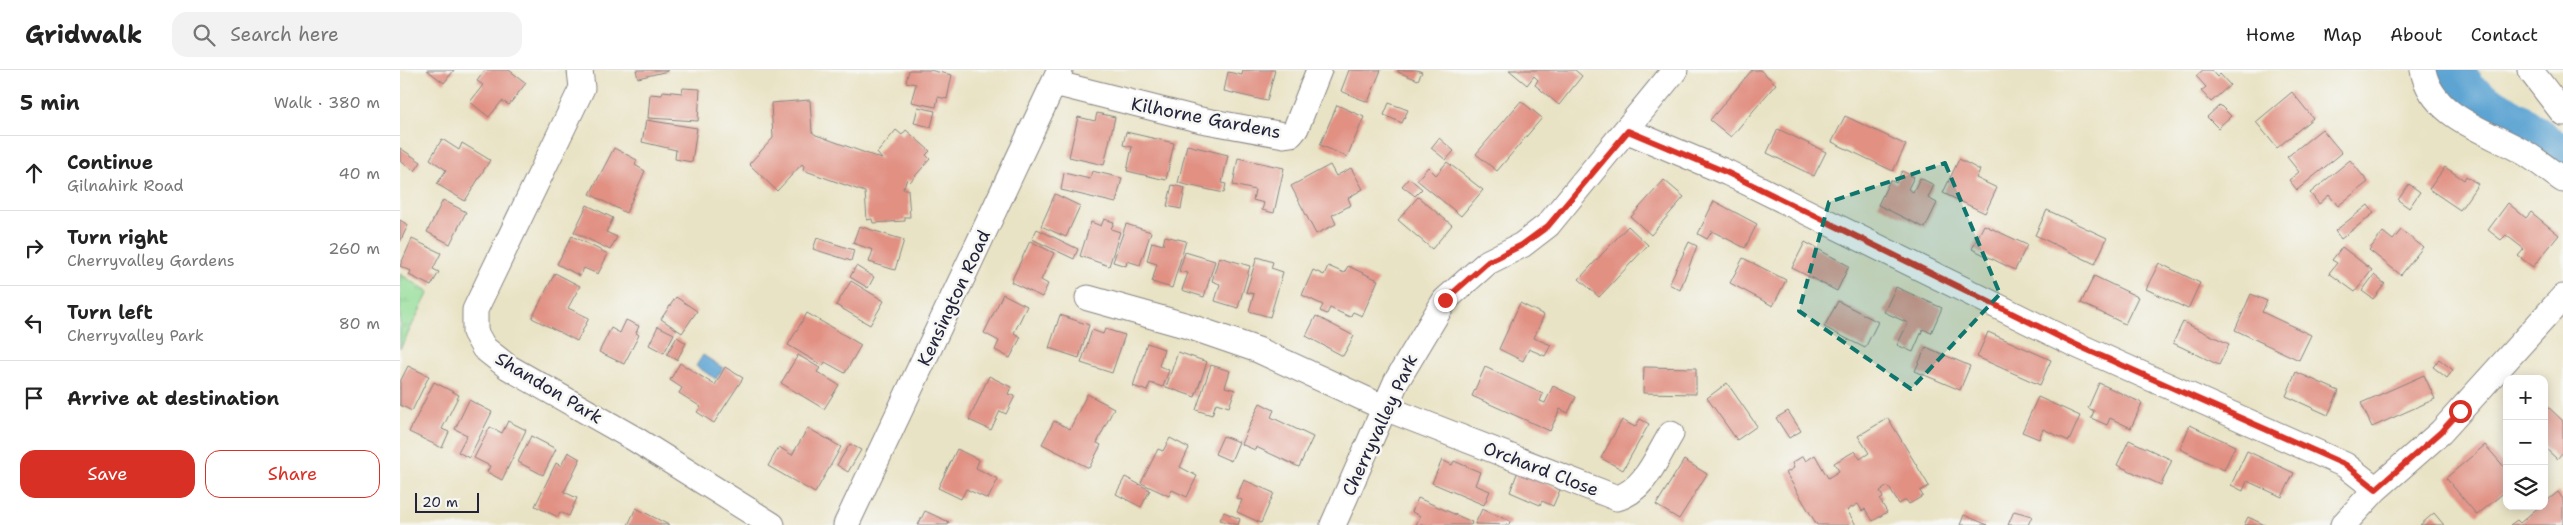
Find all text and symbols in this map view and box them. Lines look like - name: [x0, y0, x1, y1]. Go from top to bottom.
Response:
- search box: [172, 12, 522, 57]
- text: Gridwalk: [25, 19, 142, 51]
- icon: search: [190, 21, 218, 49]
- text: Search here: [230, 22, 339, 47]
- text: Home: [2246, 23, 2295, 47]
- text: Map: [2323, 23, 2362, 47]
- text: About: [2390, 23, 2443, 47]
- text: Contact: [2471, 23, 2538, 47]
- text: 5 min: [20, 89, 80, 117]
- text: Walk · 380 m: [274, 92, 380, 113]
- street label: Kilhorne Gardens: [1129, 92, 1283, 144]
- text: Continue: [67, 150, 153, 175]
- icon: ahead: [20, 159, 48, 187]
- text: 40 m: [338, 163, 380, 184]
- text: Gilnahirk Road: [67, 175, 184, 196]
- text: Turn right: [67, 225, 168, 250]
- street label: Kensington Road: [912, 226, 996, 370]
- icon: right: [20, 234, 48, 262]
- text: 260 m: [328, 238, 380, 259]
- text: Cherryvalley Gardens: [67, 250, 235, 271]
- route end: [1434, 289, 1457, 312]
- text: Turn left: [67, 300, 153, 325]
- icon: left: [20, 309, 48, 337]
- text: 80 m: [339, 313, 380, 334]
- text: Cherryvalley Park: [67, 325, 204, 346]
- street label: Shandon Park: [491, 347, 607, 429]
- street label: Cherryvalley Park: [1337, 350, 1423, 500]
- map controls: [2503, 375, 2548, 510]
- button: +: [2503, 375, 2548, 420]
- icon: arrive: [20, 384, 48, 412]
- text: Arrive at destination: [67, 386, 279, 411]
- route start: [2449, 400, 2472, 423]
- button: −: [2503, 420, 2548, 465]
- street label: Orchard Close: [1480, 436, 1602, 502]
- button: Save: [20, 450, 195, 498]
- button: Share: [205, 450, 380, 498]
- button: layers: [2503, 465, 2548, 510]
- scale bar: [415, 490, 479, 513]
- text: 20 m: [422, 493, 458, 511]

